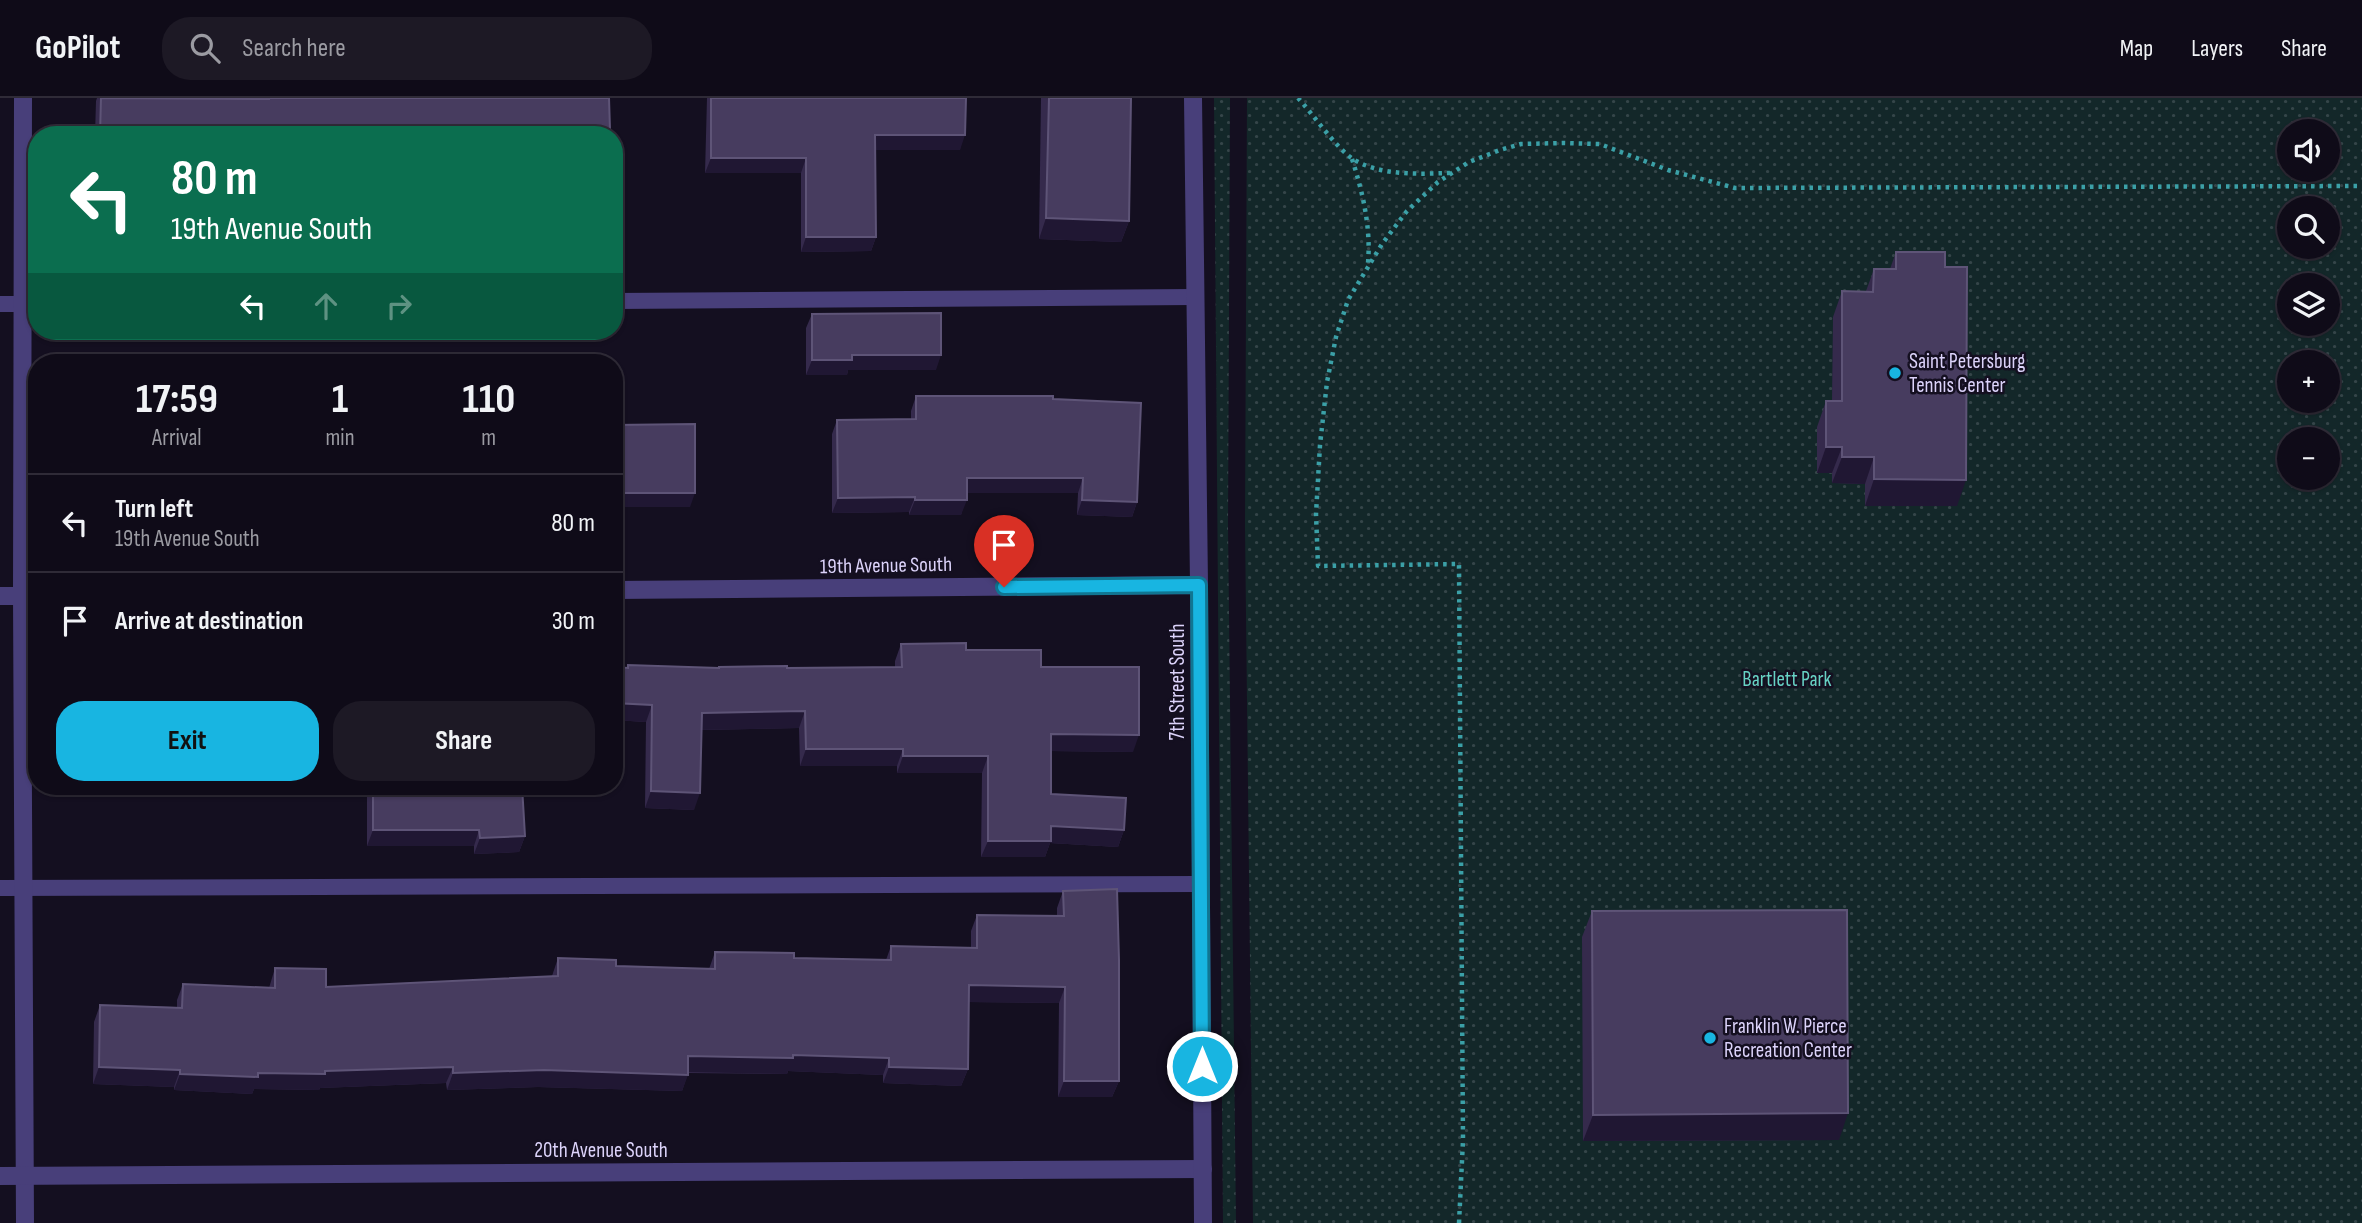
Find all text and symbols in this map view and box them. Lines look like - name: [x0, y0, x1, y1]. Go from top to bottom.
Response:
- search box: [162, 17, 652, 80]
- text: GoPilot: [35, 28, 120, 68]
- icon: search: [186, 29, 224, 67]
- text: Search here: [242, 33, 346, 64]
- text: Map: [2120, 34, 2153, 63]
- text: Layers: [2191, 34, 2243, 63]
- text: Share: [2281, 34, 2327, 63]
- map controls: [2277, 119, 2340, 490]
- button: sound: [2277, 119, 2340, 182]
- text: 80 m: [171, 150, 258, 209]
- icon: left: [56, 154, 147, 245]
- button: search: [2277, 196, 2340, 259]
- text: 19th Avenue South: [171, 210, 372, 249]
- button: layers: [2277, 273, 2340, 336]
- icon: left: [234, 287, 272, 325]
- icon: ahead: [307, 287, 345, 325]
- icon: right: [380, 287, 418, 325]
- place label: Saint Petersburg Tennis Center: [1909, 349, 2025, 398]
- button: +: [2277, 350, 2340, 413]
- marker: Saint Petersburg Tennis Center: [1887, 365, 1903, 381]
- text: 17:59: [136, 374, 218, 425]
- text: 1: [332, 374, 348, 425]
- text: 110: [462, 374, 515, 425]
- text: Arrival: [152, 424, 202, 452]
- text: min: [326, 424, 354, 452]
- text: m: [481, 424, 496, 452]
- button: −: [2277, 427, 2340, 490]
- text: Turn left: [115, 494, 193, 525]
- icon: left: [56, 504, 94, 542]
- text: 80 m: [551, 508, 595, 539]
- pin: [974, 515, 1034, 587]
- text: 19th Avenue South: [115, 525, 260, 553]
- icon: arrive: [985, 526, 1023, 564]
- street label: 19th Avenue South: [820, 552, 952, 579]
- icon: arrive: [56, 602, 94, 640]
- text: Arrive at destination: [115, 606, 303, 637]
- text: 30 m: [552, 606, 595, 637]
- street label: 7th Street South: [1165, 624, 1190, 740]
- park label: Bartlett Park: [1742, 667, 1832, 692]
- button: Exit: [56, 701, 319, 781]
- button: Share: [333, 701, 595, 781]
- place label: Franklin W. Pierce Recreation Center: [1724, 1014, 1852, 1063]
- position arrow: [1165, 1029, 1239, 1103]
- marker: Franklin W. Pierce Recreation Center: [1702, 1030, 1718, 1046]
- street label: 20th Avenue South: [534, 1138, 668, 1163]

